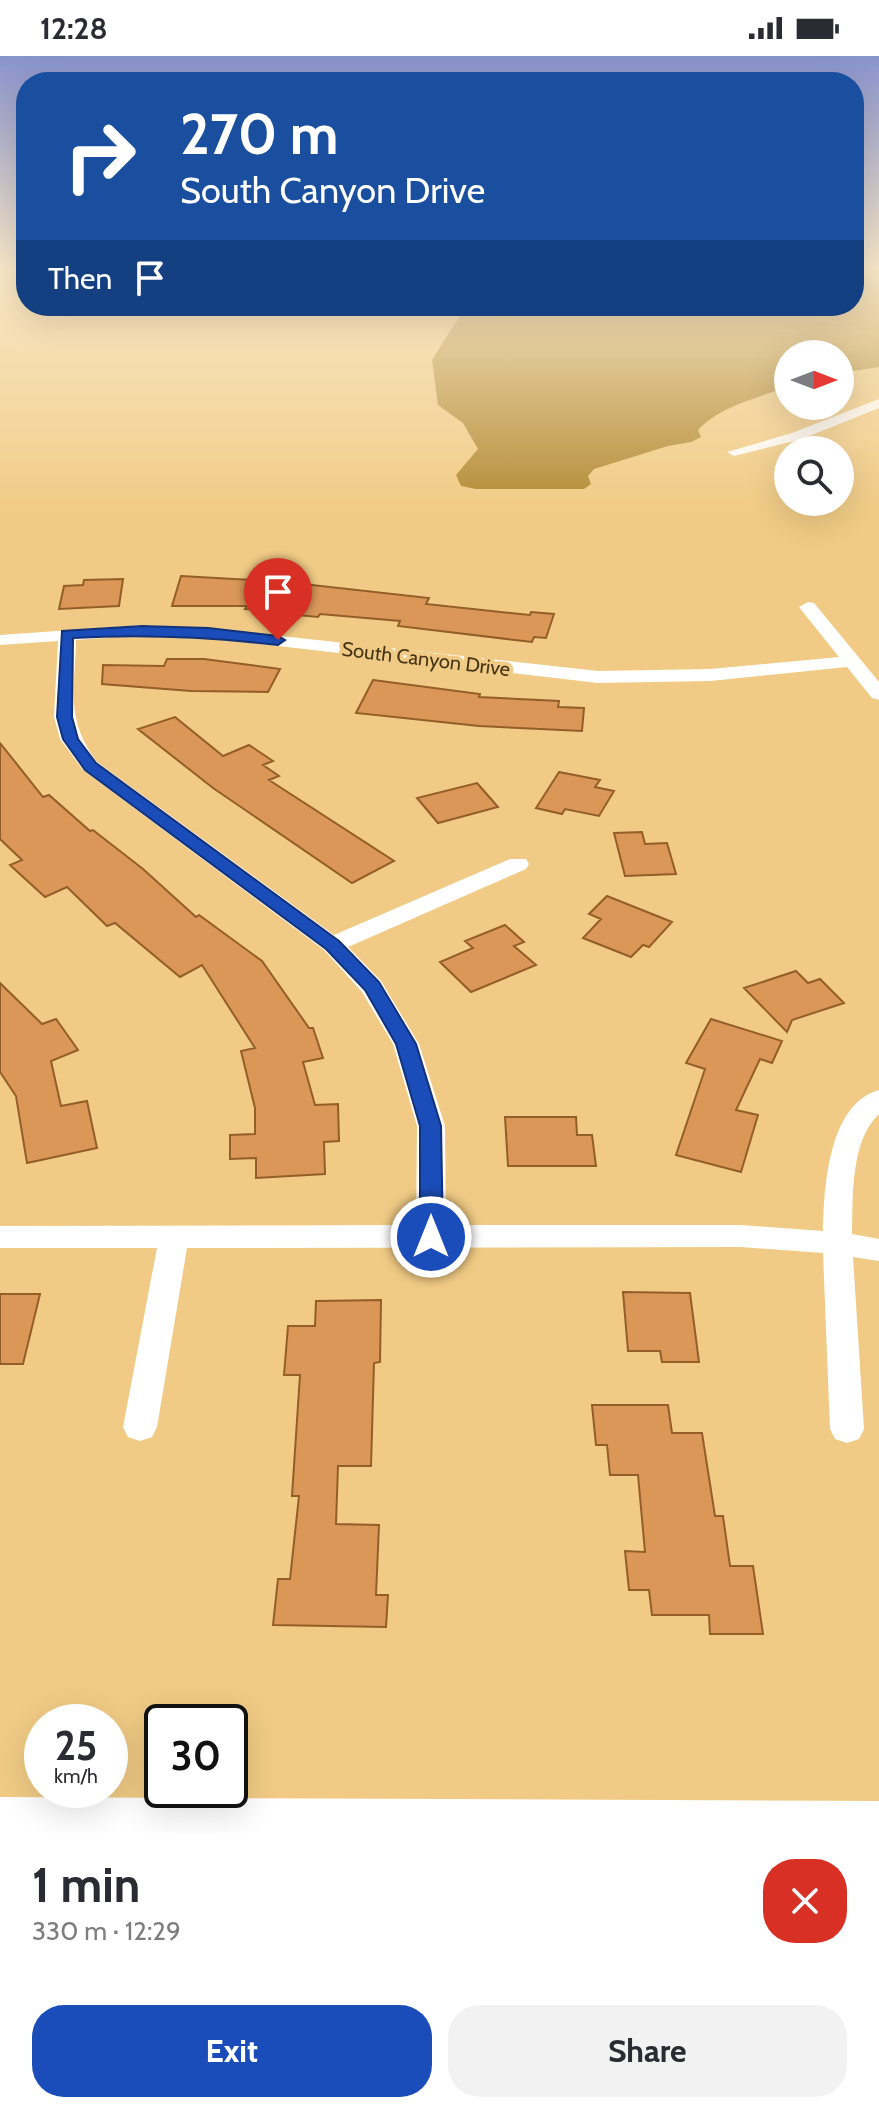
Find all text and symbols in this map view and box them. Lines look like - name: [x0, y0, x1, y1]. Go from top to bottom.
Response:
- text: 12:28: [40, 10, 108, 47]
- text: 270 m: [180, 100, 338, 168]
- icon: right: [48, 104, 152, 208]
- text: South Canyon Drive: [180, 168, 485, 212]
- icon: arrive: [128, 256, 172, 300]
- text: Then: [48, 260, 112, 297]
- north arrow: [774, 340, 854, 420]
- map controls: [774, 340, 854, 516]
- button: search: [774, 436, 854, 516]
- pin: [244, 558, 312, 640]
- icon: arrive: [256, 570, 300, 614]
- street label: South Canyon Drive: [340, 637, 512, 681]
- position arrow: [389, 1195, 473, 1279]
- speed limit sign: 30: [144, 1704, 248, 1808]
- text: 25: [55, 1721, 97, 1770]
- text: km/h: [54, 1764, 98, 1788]
- text: 1 min: [32, 1856, 140, 1914]
- button: close: [763, 1859, 847, 1943]
- text: 330 m · 12:29: [32, 1915, 181, 1947]
- button: Exit: [32, 2005, 432, 2097]
- button: Share: [448, 2005, 847, 2097]

